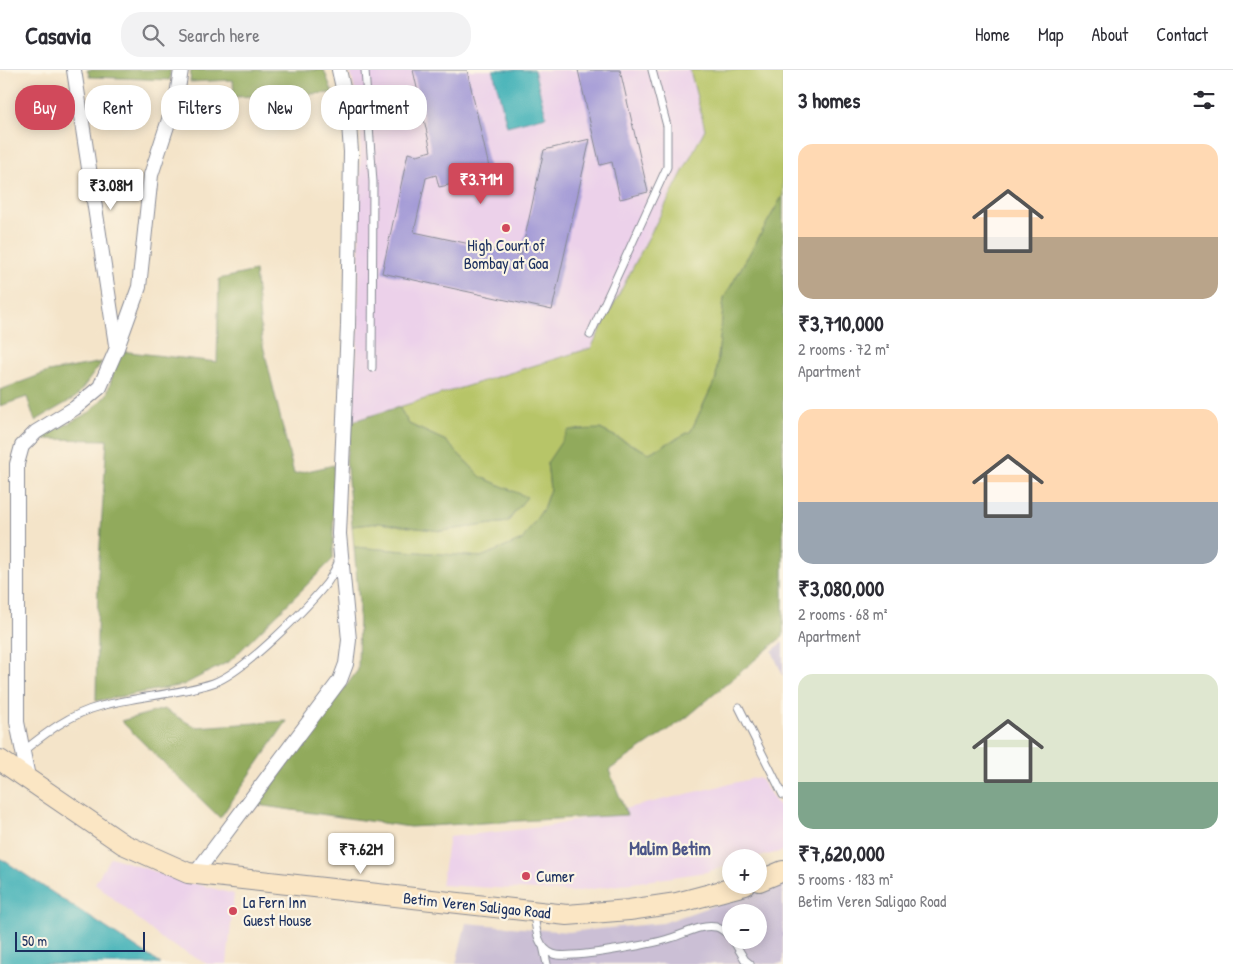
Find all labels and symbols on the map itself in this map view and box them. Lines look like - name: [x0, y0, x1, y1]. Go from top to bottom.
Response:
- pin: ₹3.71M: [440, 162, 522, 205]
- pin: ₹3.08M: [70, 168, 152, 211]
- marker: High Court of Bombay at Goa: [500, 222, 512, 234]
- place label: High Court of Bombay at Goa: [464, 234, 548, 274]
- pin: ₹7.62M: [320, 832, 402, 875]
- district label: Malim Betim: [629, 836, 711, 861]
- place label: Cumer: [536, 865, 575, 887]
- marker: Cumer: [520, 870, 532, 882]
- street label: Betim Veren Saligao Road: [402, 886, 552, 924]
- place label: La Fern Inn Guest House: [243, 891, 312, 931]
- marker: La Fern Inn Guest House: [227, 905, 239, 917]
- scale bar: [15, 929, 145, 952]

